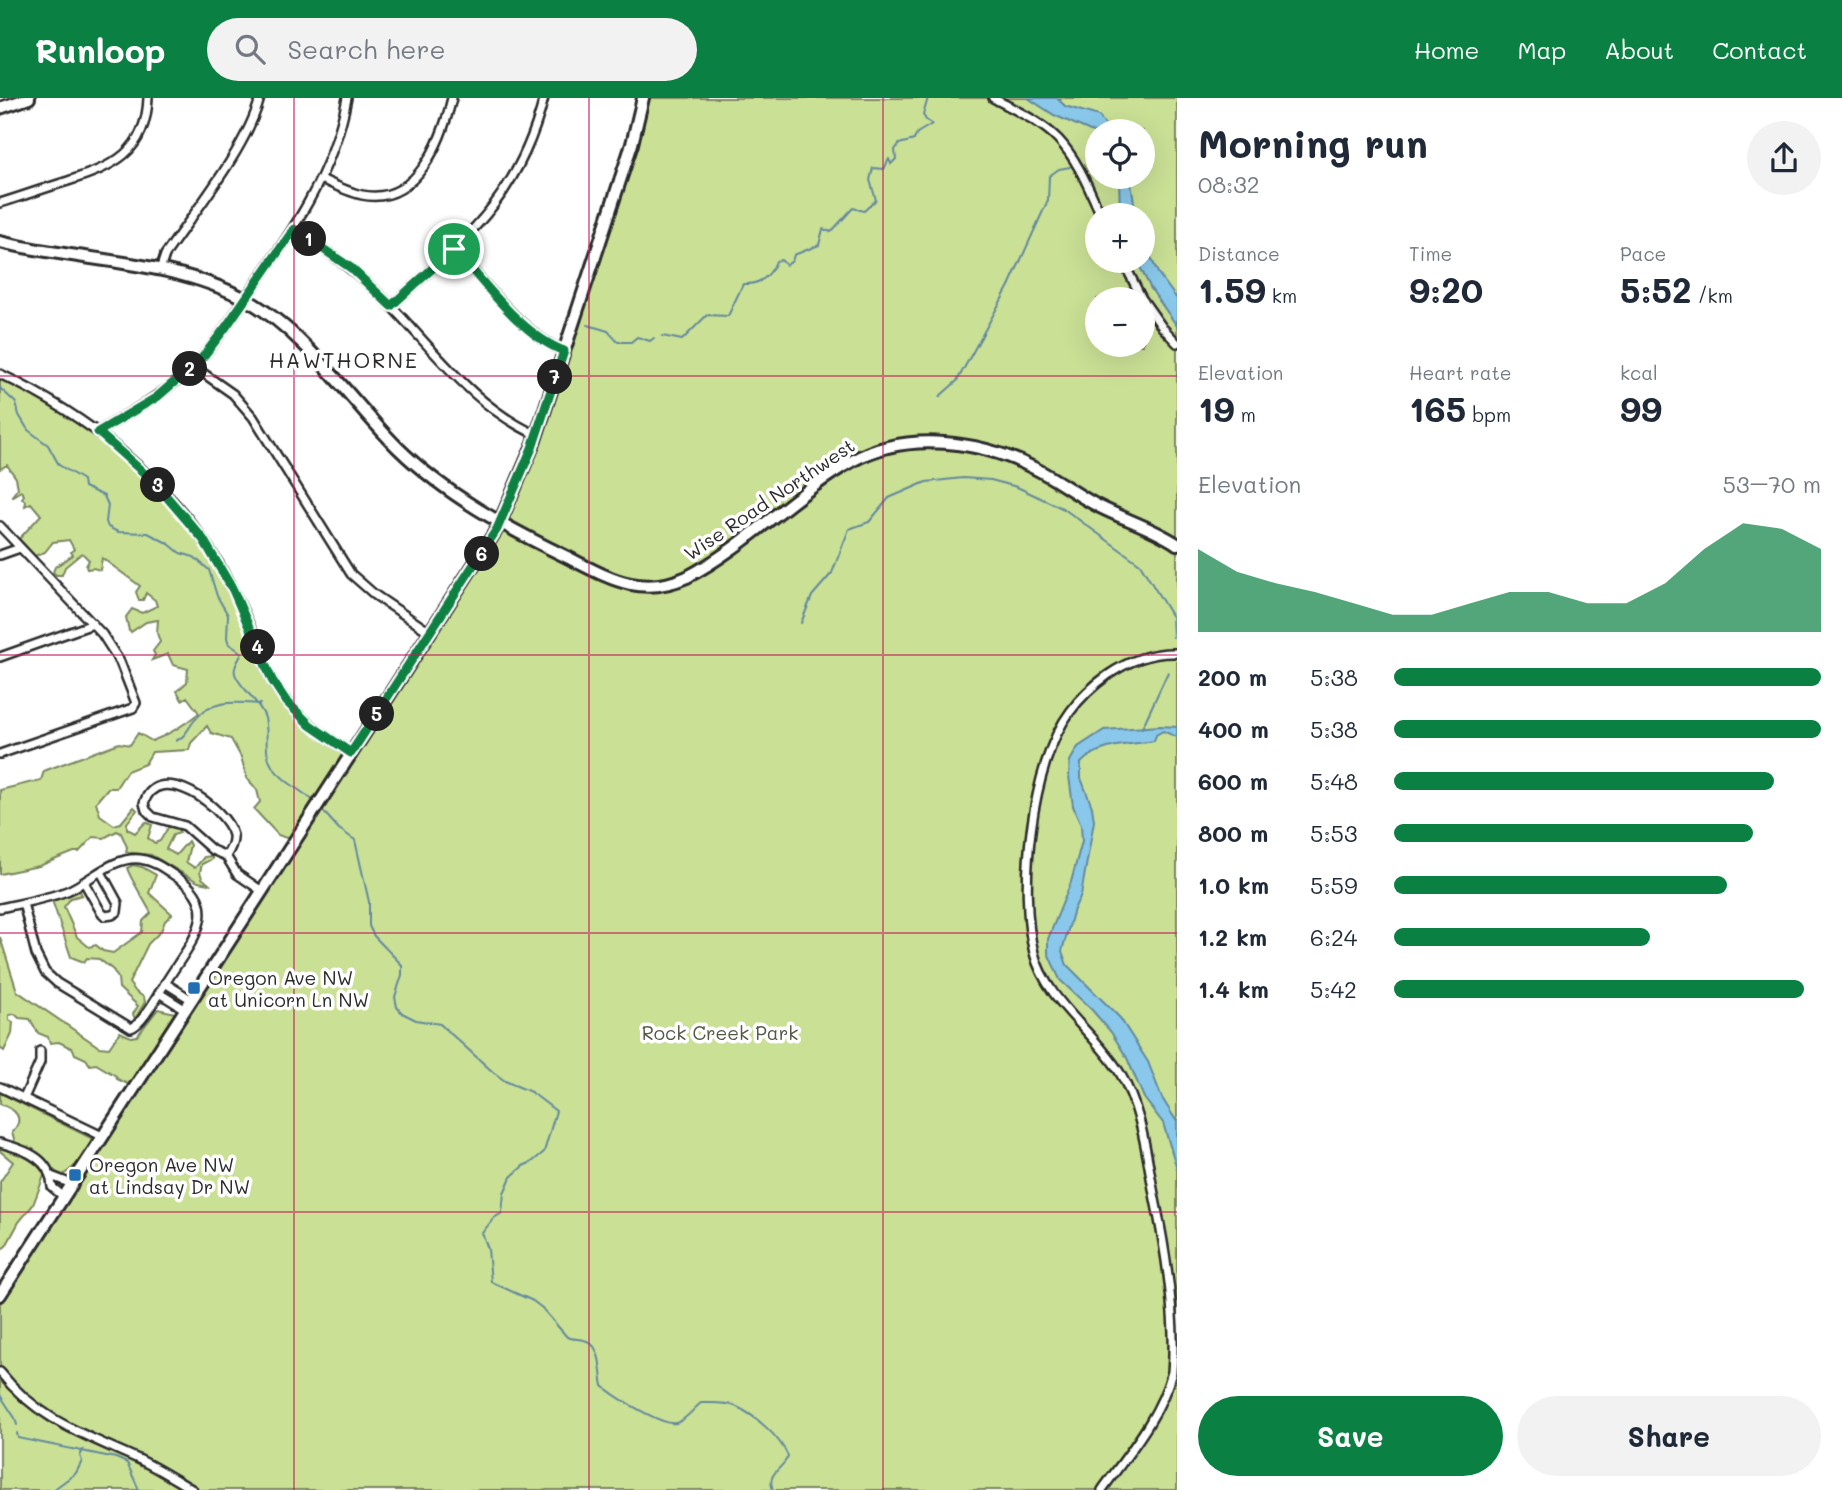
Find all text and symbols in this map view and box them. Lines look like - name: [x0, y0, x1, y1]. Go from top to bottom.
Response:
- search box: [207, 18, 697, 81]
- text: Runloop: [35, 28, 165, 71]
- icon: search: [231, 30, 269, 68]
- text: Search here: [287, 32, 446, 66]
- text: Home: [1414, 34, 1479, 65]
- text: Map: [1517, 34, 1566, 65]
- text: About: [1604, 34, 1674, 65]
- text: Contact: [1712, 34, 1807, 65]
- text: Morning run: [1198, 118, 1428, 168]
- map controls: [1085, 119, 1155, 357]
- button: locate: [1085, 119, 1155, 189]
- button: share: [1747, 121, 1821, 195]
- text: 08:32: [1198, 169, 1260, 199]
- button: +: [1085, 203, 1155, 273]
- pin: [424, 219, 484, 279]
- pin: 1: [292, 222, 326, 256]
- text: 1: [304, 226, 313, 251]
- icon: arrive: [435, 230, 473, 268]
- text: Distance: [1198, 241, 1280, 266]
- text: Time: [1409, 241, 1452, 266]
- text: Pace: [1620, 241, 1666, 266]
- text: 1.59: [1198, 266, 1266, 312]
- text: 9:20: [1409, 266, 1483, 312]
- text: 5:52: [1620, 266, 1692, 312]
- text: km: [1266, 283, 1297, 308]
- text: /km: [1692, 283, 1733, 308]
- button: −: [1085, 287, 1155, 357]
- district label: HAWTHORNE: [269, 346, 419, 373]
- pin: 2: [172, 352, 208, 386]
- text: 2: [184, 356, 195, 381]
- pin: 7: [538, 360, 572, 394]
- text: Elevation: [1198, 360, 1283, 385]
- text: Heart rate: [1409, 360, 1512, 385]
- text: kcal: [1620, 360, 1658, 385]
- text: 7: [549, 364, 560, 389]
- text: 19: [1198, 385, 1235, 431]
- text: 165: [1409, 385, 1466, 431]
- text: 99: [1620, 385, 1662, 431]
- text: m: [1235, 402, 1256, 427]
- text: bpm: [1466, 402, 1511, 427]
- street label: Wise Road Northwest: [679, 432, 859, 566]
- pin: 3: [140, 468, 176, 502]
- text: Elevation: [1198, 469, 1301, 499]
- text: 53–70 m: [1723, 469, 1821, 499]
- text: 3: [152, 472, 163, 497]
- pin: 6: [464, 536, 500, 572]
- text: 6: [476, 541, 487, 566]
- pin: 4: [240, 630, 276, 664]
- text: 4: [251, 634, 264, 659]
- text: 200 m: [1198, 662, 1267, 692]
- text: 5:38: [1310, 662, 1358, 692]
- pin: 5: [360, 696, 394, 732]
- text: 5: [371, 701, 382, 726]
- text: 400 m: [1198, 714, 1269, 744]
- text: 5:38: [1310, 714, 1358, 744]
- text: 600 m: [1198, 766, 1268, 796]
- text: 5:48: [1310, 766, 1358, 796]
- text: 800 m: [1198, 818, 1268, 848]
- text: 5:53: [1310, 818, 1357, 848]
- text: 1.0 km: [1198, 870, 1269, 900]
- text: 5:59: [1310, 870, 1358, 900]
- text: 1.2 km: [1198, 922, 1267, 952]
- text: 6:24: [1310, 922, 1357, 952]
- place label: Oregon Ave NW at Unicorn Ln NW: [208, 965, 369, 1012]
- text: 1.4 km: [1198, 974, 1269, 1004]
- text: 5:42: [1310, 974, 1357, 1004]
- marker: Oregon Ave NW at Unicorn Ln NW: [186, 980, 202, 996]
- park label: Rock Creek Park: [642, 1020, 798, 1045]
- place label: Oregon Ave NW at Lindsay Dr NW: [89, 1152, 250, 1199]
- marker: Oregon Ave NW at Lindsay Dr NW: [67, 1167, 83, 1183]
- button: Save: [1198, 1396, 1503, 1476]
- button: Share: [1517, 1396, 1821, 1476]

